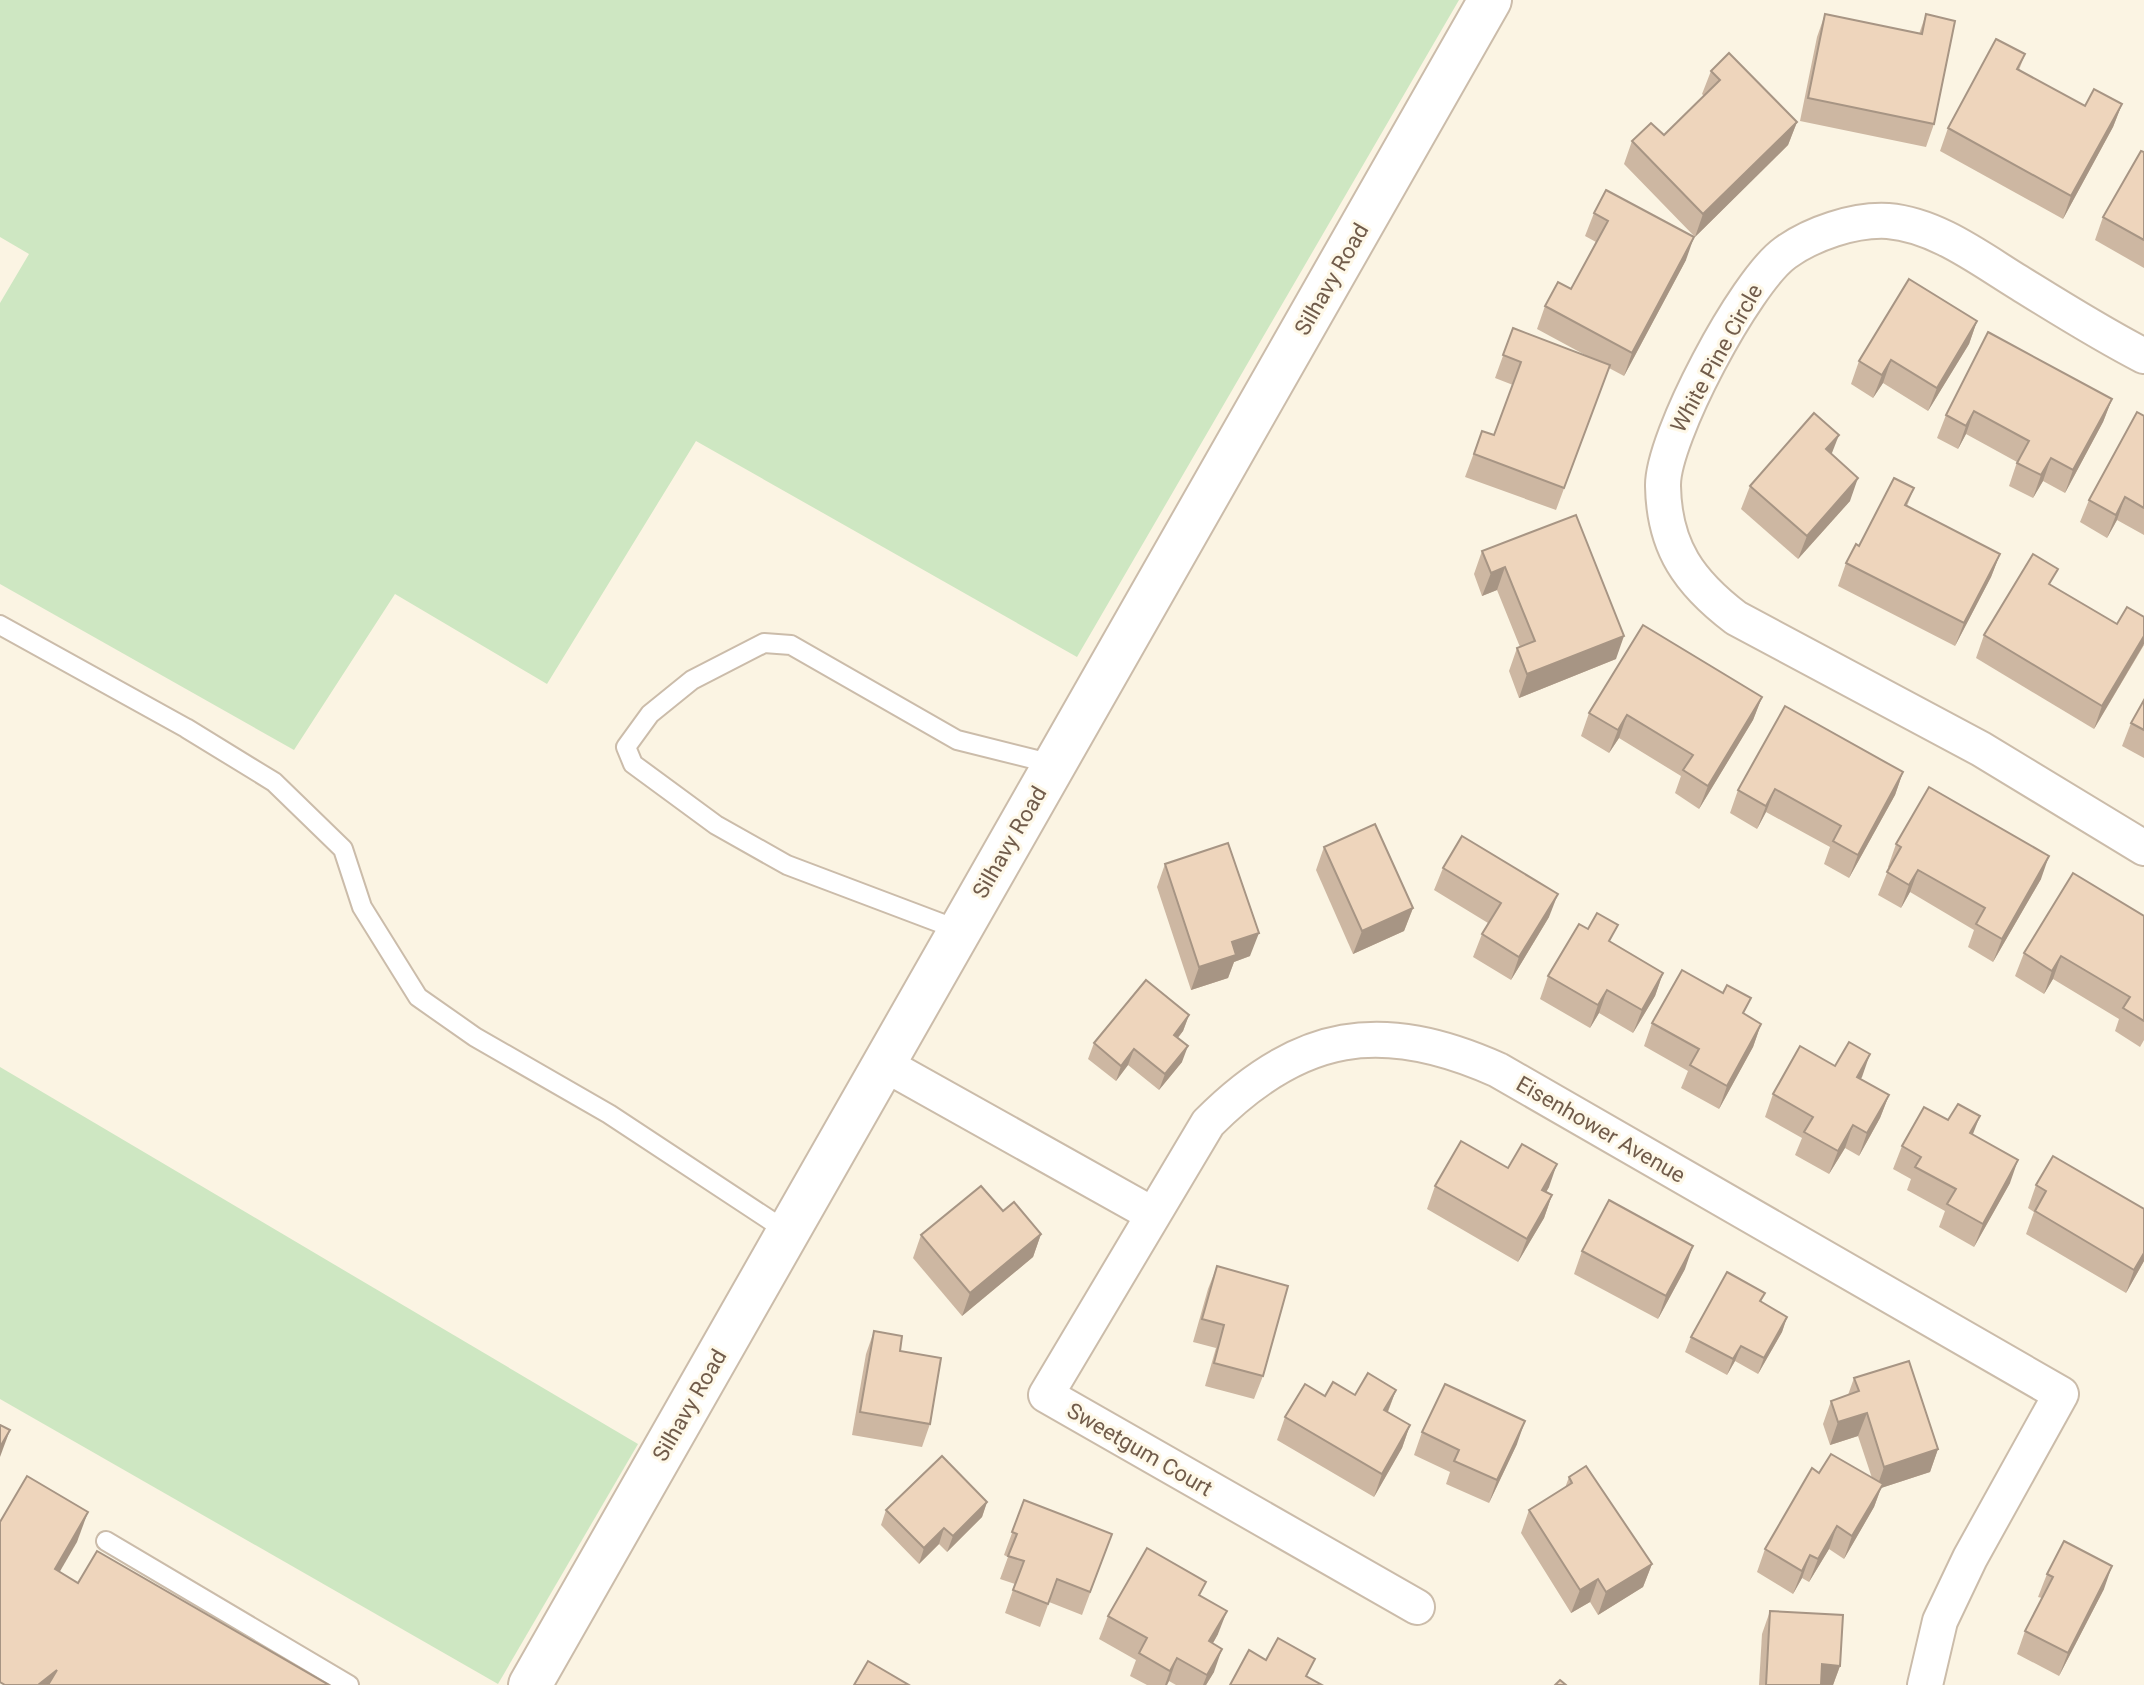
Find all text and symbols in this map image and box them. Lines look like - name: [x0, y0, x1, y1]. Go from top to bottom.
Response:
- street label: Silhavy Road: [1289, 219, 1373, 339]
- street label: White Pine Circle: [1665, 280, 1767, 437]
- street label: Silhavy Road: [967, 782, 1051, 902]
- street label: Eisenhower Avenue: [1512, 1071, 1690, 1188]
- street label: Silhavy Road: [647, 1345, 731, 1465]
- street label: Sweetgum Court: [1063, 1398, 1217, 1501]

